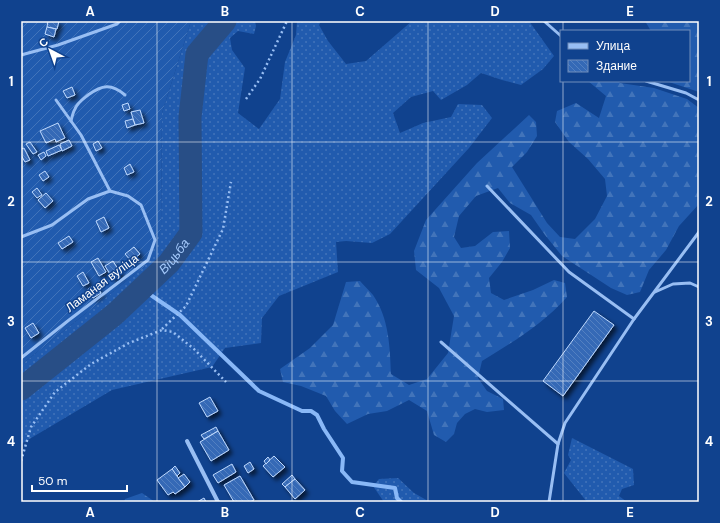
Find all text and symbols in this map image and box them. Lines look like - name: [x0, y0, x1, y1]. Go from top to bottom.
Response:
- text: A: [85, 3, 95, 20]
- text: B: [221, 3, 229, 20]
- text: C: [355, 3, 365, 20]
- text: D: [490, 3, 500, 20]
- text: E: [626, 3, 634, 20]
- north arrow: [30, 30, 70, 70]
- legend: [560, 30, 690, 82]
- text: С: [36, 35, 51, 50]
- text: Улица: [596, 38, 630, 54]
- text: Здание: [596, 58, 637, 74]
- text: 1: [9, 73, 13, 90]
- text: 1: [707, 73, 711, 90]
- text: 2: [7, 193, 15, 210]
- text: 2: [705, 193, 713, 210]
- water label: Віцьба: [155, 235, 193, 278]
- street label: Ламаная вуліца: [62, 250, 142, 316]
- text: 3: [7, 313, 15, 330]
- text: 3: [705, 313, 713, 330]
- text: 4: [7, 433, 15, 450]
- text: 4: [705, 433, 713, 450]
- scale bar: [32, 467, 127, 493]
- text: 50 m: [38, 473, 67, 489]
- text: A: [85, 504, 95, 521]
- text: B: [221, 504, 229, 521]
- text: C: [355, 504, 365, 521]
- text: D: [490, 504, 500, 521]
- text: E: [626, 504, 634, 521]

